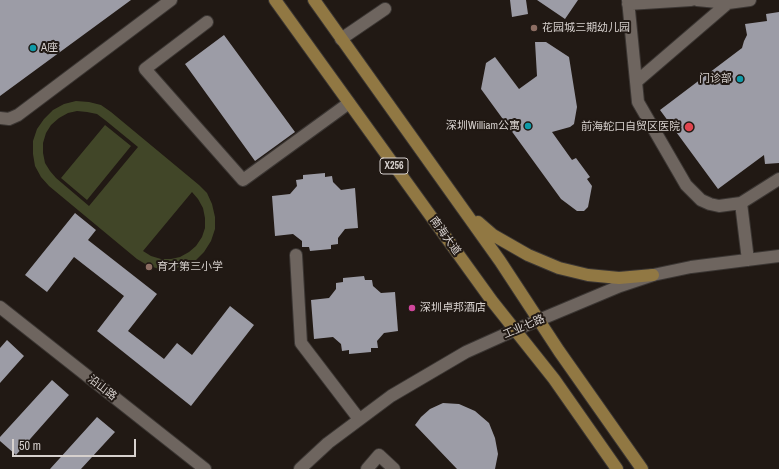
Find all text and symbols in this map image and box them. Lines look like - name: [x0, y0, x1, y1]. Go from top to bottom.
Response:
- place label: 花园城三期幼儿园: [542, 21, 630, 35]
- marker: 花园城三期幼儿园: [529, 23, 539, 33]
- place label: A座: [41, 41, 58, 55]
- marker: A座: [28, 43, 38, 53]
- place label: 门诊部: [699, 72, 732, 86]
- marker: 门诊部: [735, 74, 745, 84]
- place label: 深圳William公寓: [446, 119, 520, 133]
- place label: 前海蛇口自贸区医院: [581, 120, 680, 134]
- marker: 深圳William公寓: [523, 121, 533, 131]
- marker: 前海蛇口自贸区医院: [683, 121, 695, 133]
- road number: X256: [380, 158, 408, 174]
- street label: 南海大道: [427, 214, 463, 258]
- place label: 育才第三小学: [157, 260, 223, 274]
- marker: 育才第三小学: [144, 262, 154, 272]
- place label: 深圳卓邦酒店: [420, 301, 486, 315]
- marker: 深圳卓邦酒店: [407, 303, 417, 313]
- street label: 工业七路: [501, 312, 547, 342]
- street label: 沿山路: [85, 373, 119, 403]
- scale bar: [14, 431, 138, 457]
- text: 50 m: [19, 438, 41, 454]

